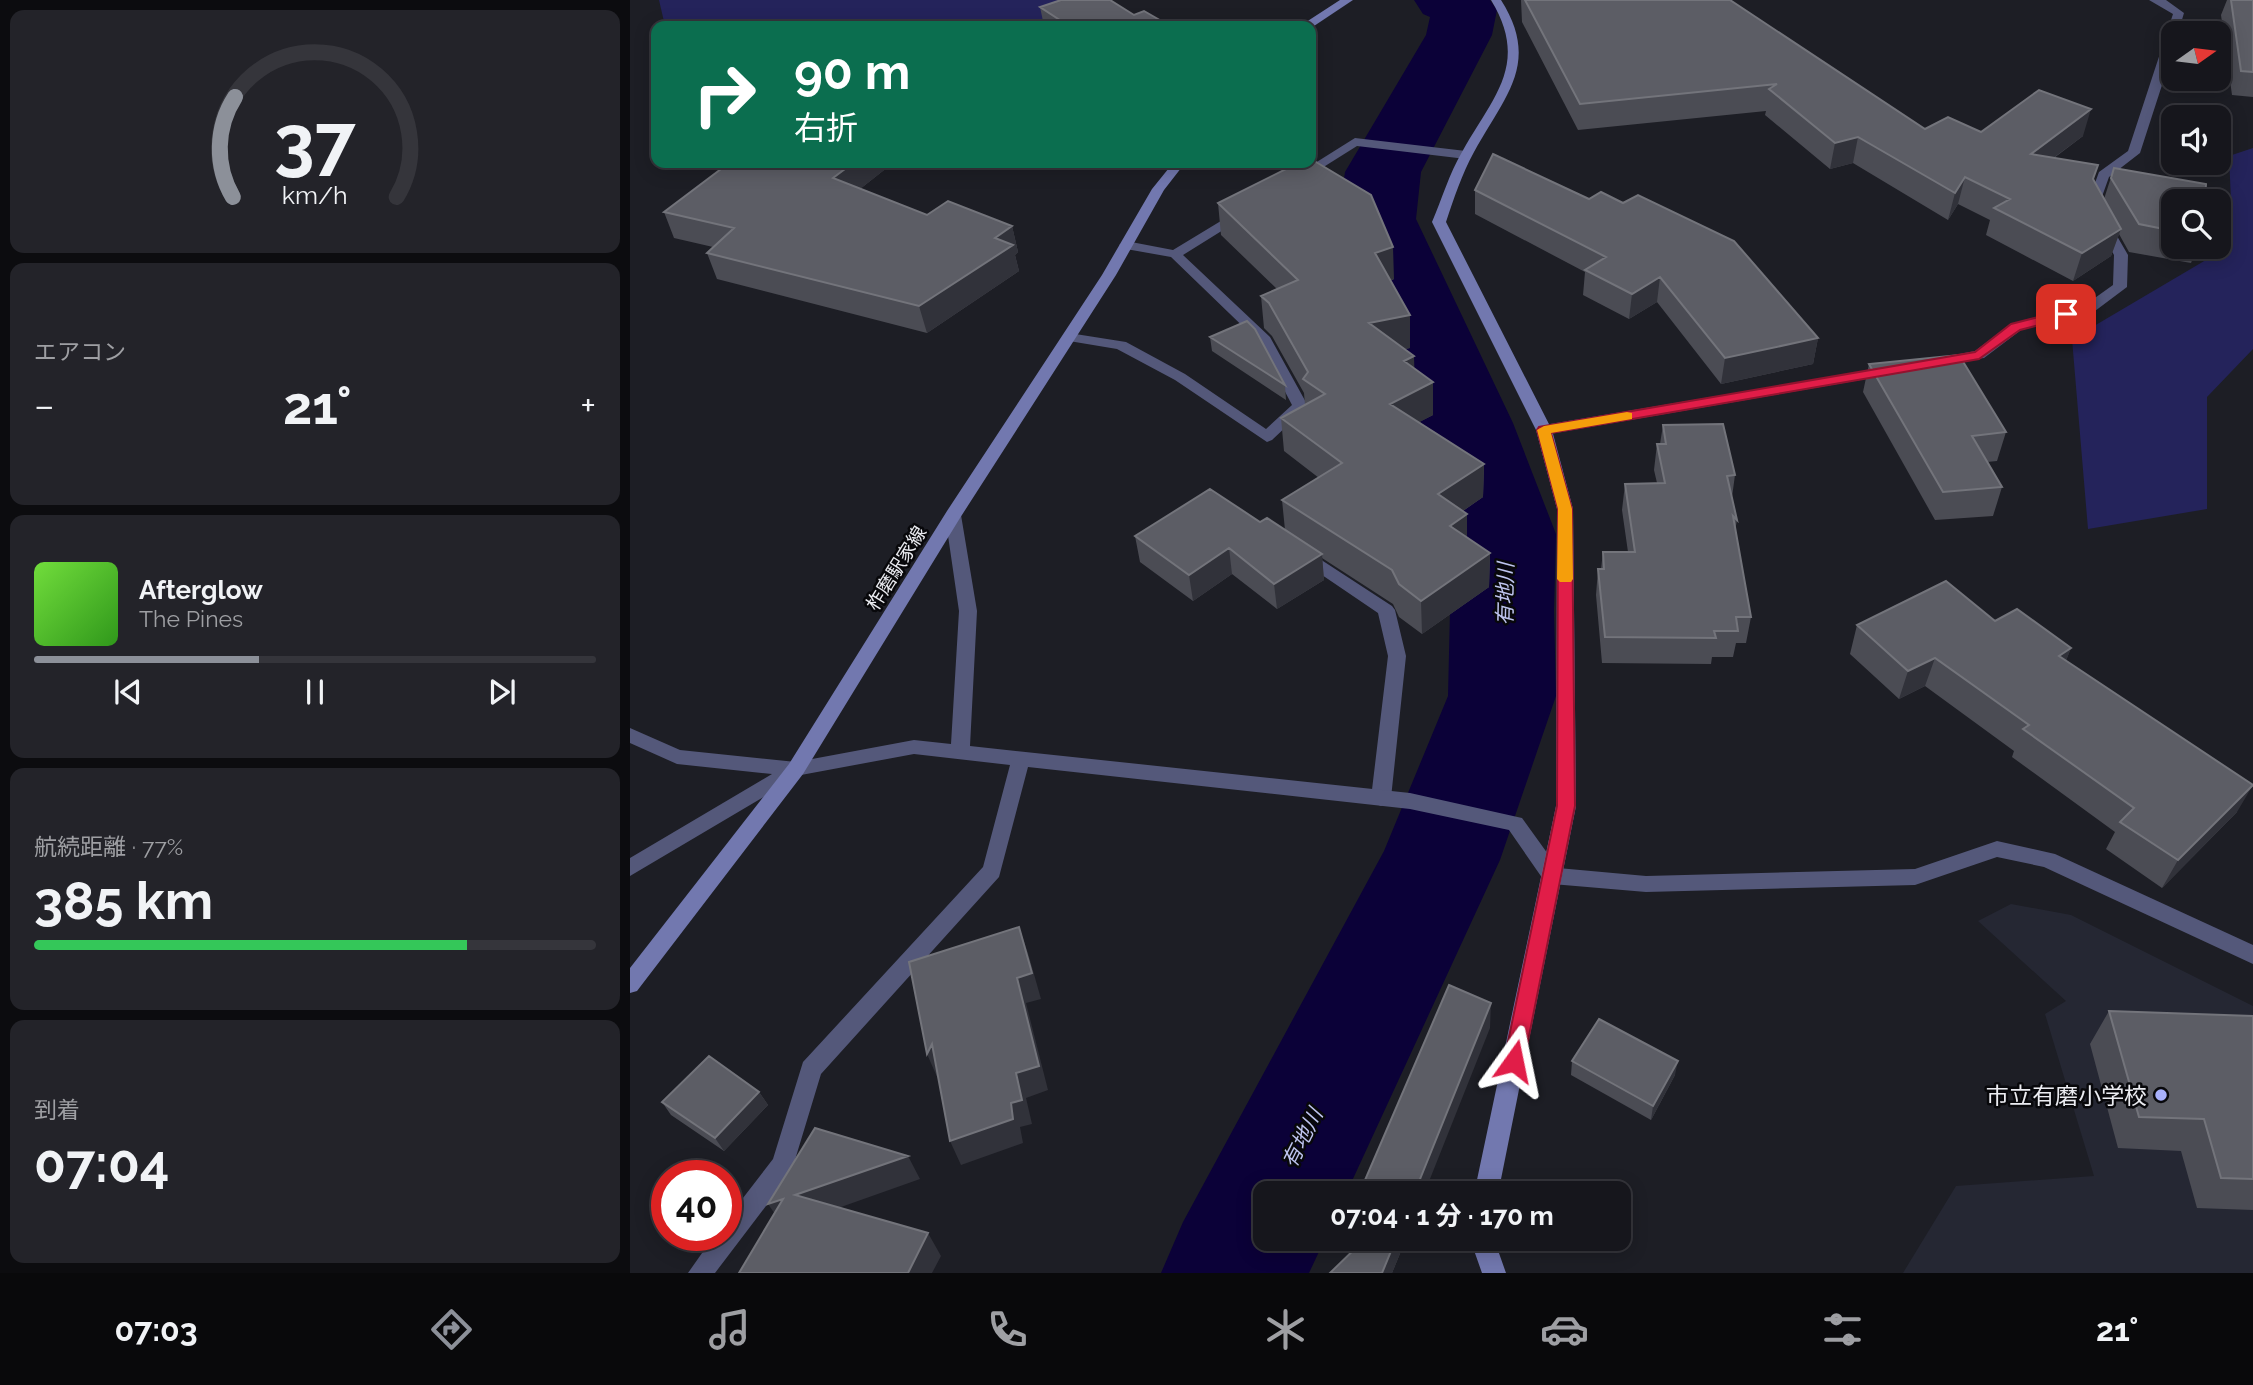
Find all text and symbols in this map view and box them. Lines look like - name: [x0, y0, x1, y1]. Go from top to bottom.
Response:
- north arrow: [2161, 21, 2231, 91]
- map controls: [2161, 21, 2231, 259]
- text: 90 m: [794, 43, 910, 100]
- icon: right: [679, 49, 770, 140]
- text: 37: [274, 100, 356, 185]
- button: sound: [2161, 105, 2231, 175]
- text: 右折: [794, 109, 858, 146]
- text: km/h: [282, 180, 348, 210]
- button: search: [2161, 189, 2231, 259]
- pin: [2036, 284, 2096, 344]
- icon: arrive: [2047, 295, 2085, 333]
- text: エアコン: [34, 338, 126, 365]
- text: 21°: [283, 375, 352, 436]
- text: −: [34, 383, 54, 428]
- text: +: [580, 383, 596, 428]
- street label: 柞磨駅家線: [861, 522, 931, 614]
- water label: 有地川: [1492, 560, 1518, 626]
- text: Afterglow: [139, 575, 263, 605]
- text: The Pines: [139, 605, 243, 632]
- icon: previous: [109, 673, 147, 711]
- icon: pause: [296, 673, 334, 711]
- icon: next: [483, 673, 521, 711]
- text: 航続距離 · 77%: [34, 833, 183, 860]
- text: 385 km: [34, 870, 213, 931]
- position arrow: [1477, 1024, 1551, 1098]
- place label: 市立有磨小学校: [1986, 1082, 2147, 1109]
- marker: 市立有磨小学校: [2153, 1087, 2169, 1103]
- text: 到着: [34, 1096, 80, 1123]
- water label: 有地川: [1277, 1102, 1328, 1172]
- text: 07:04: [34, 1133, 170, 1194]
- speed limit sign: 40: [651, 1160, 742, 1251]
- text: 07:04 · 1 分 · 170 m: [1330, 1201, 1554, 1231]
- icon: directions: [427, 1305, 476, 1354]
- icon: music: [705, 1305, 754, 1354]
- icon: phone: [983, 1305, 1032, 1354]
- icon: climate: [1261, 1305, 1310, 1354]
- icon: car: [1540, 1305, 1589, 1354]
- icon: filters: [1818, 1305, 1867, 1354]
- text: 07:03: [115, 1311, 198, 1348]
- text: 21°: [2096, 1311, 2138, 1348]

